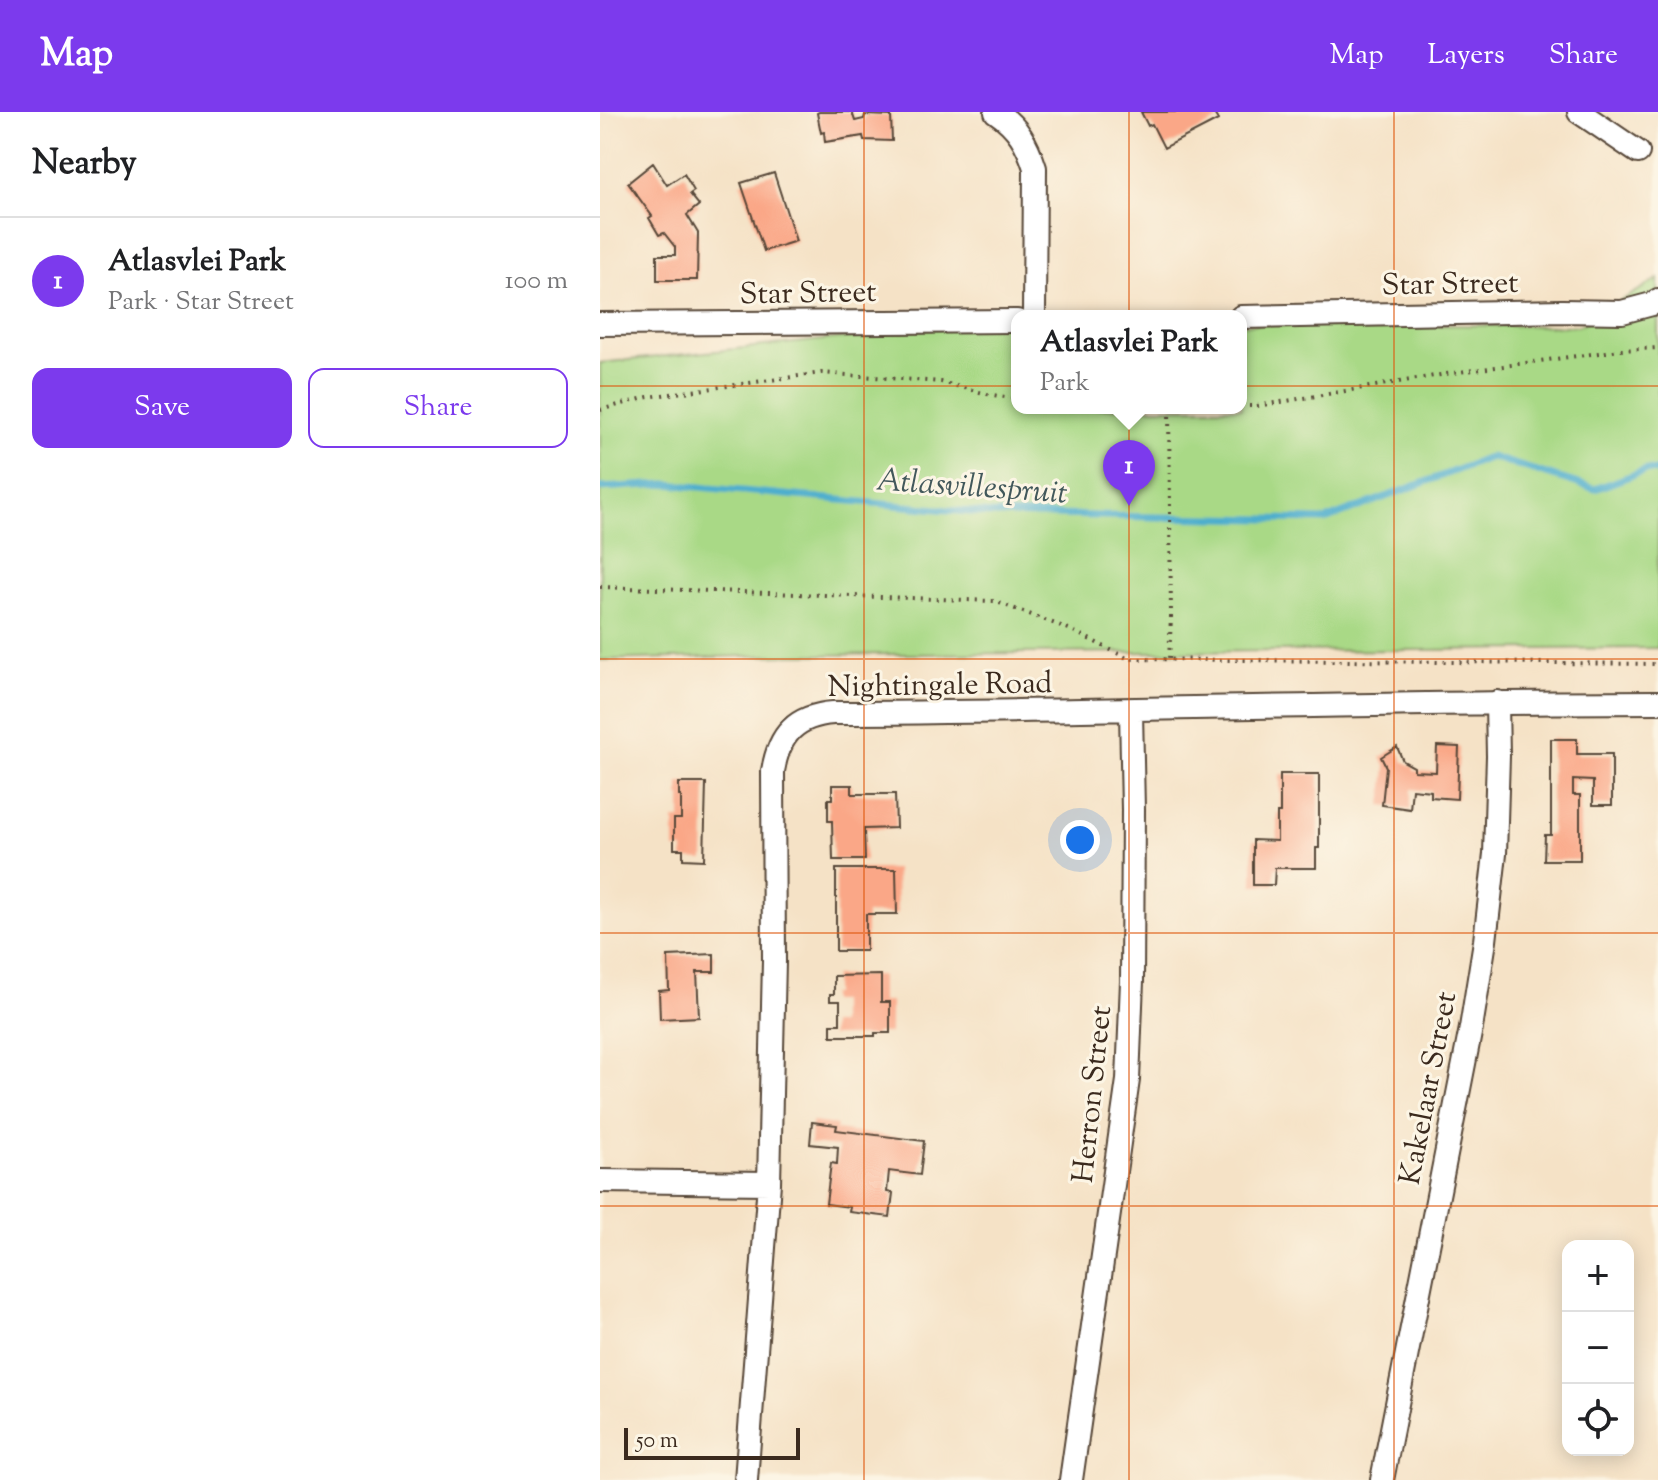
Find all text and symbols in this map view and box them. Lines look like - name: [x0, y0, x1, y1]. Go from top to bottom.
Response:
- text: Map: [40, 29, 113, 83]
- text: Map: [1330, 36, 1383, 76]
- text: Layers: [1427, 36, 1505, 76]
- text: Share: [1549, 36, 1618, 76]
- text: Nearby: [32, 140, 137, 189]
- text: Atlasvlei Park: [108, 241, 286, 284]
- text: 1: [54, 263, 62, 300]
- text: 100 m: [505, 263, 568, 300]
- street label: Star Street: [1381, 263, 1519, 308]
- street label: Star Street: [739, 272, 877, 317]
- text: Park · Star Street: [108, 284, 294, 321]
- popup: [1011, 310, 1247, 414]
- text: Atlasvlei Park: [1040, 322, 1218, 365]
- text: Park: [1040, 365, 1090, 402]
- button: Save: [32, 368, 292, 448]
- button: Share: [308, 368, 568, 448]
- pin: 1: [1103, 440, 1155, 506]
- water label: Atlasvillespruit: [875, 458, 1069, 518]
- street label: Nightingale Road: [827, 663, 1053, 710]
- your location: [1060, 820, 1100, 860]
- street label: Kakelaar Street: [1390, 988, 1469, 1189]
- street label: Herron Street: [1063, 1003, 1124, 1185]
- map controls: [1562, 1240, 1634, 1456]
- button: +: [1562, 1240, 1634, 1312]
- button: −: [1562, 1312, 1634, 1384]
- button: locate: [1562, 1384, 1634, 1456]
- scale bar: [624, 1424, 800, 1460]
- text: 50 m: [636, 1426, 678, 1458]

